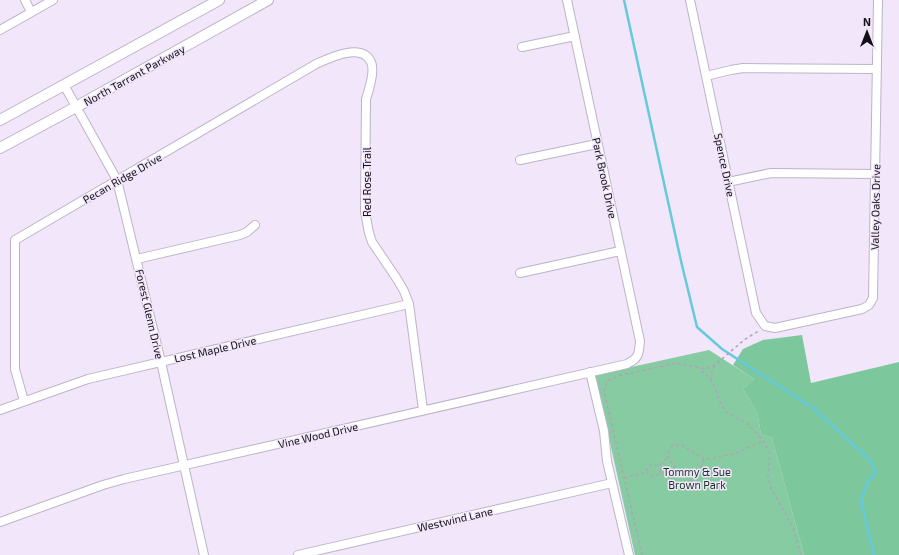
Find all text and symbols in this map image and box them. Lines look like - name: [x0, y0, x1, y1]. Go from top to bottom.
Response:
- north arrow: [847, 12, 887, 52]
- text: N: [863, 15, 871, 28]
- street label: North Tarrant Parkway: [81, 42, 187, 108]
- street label: Spence Drive: [712, 132, 738, 198]
- street label: Park Brook Drive: [590, 136, 620, 220]
- street label: Red Rose Trail: [360, 146, 373, 217]
- street label: Pecan Ridge Drive: [80, 150, 164, 206]
- street label: Valley Oaks Drive: [868, 164, 882, 250]
- street label: Forest Glenn Drive: [133, 268, 167, 360]
- street label: Lost Maple Drive: [173, 333, 257, 365]
- street label: Vine Wood Drive: [277, 419, 359, 451]
- park label: Tommy & Sue Brown Park: [663, 465, 731, 491]
- street label: Westwind Lane: [416, 504, 494, 534]

